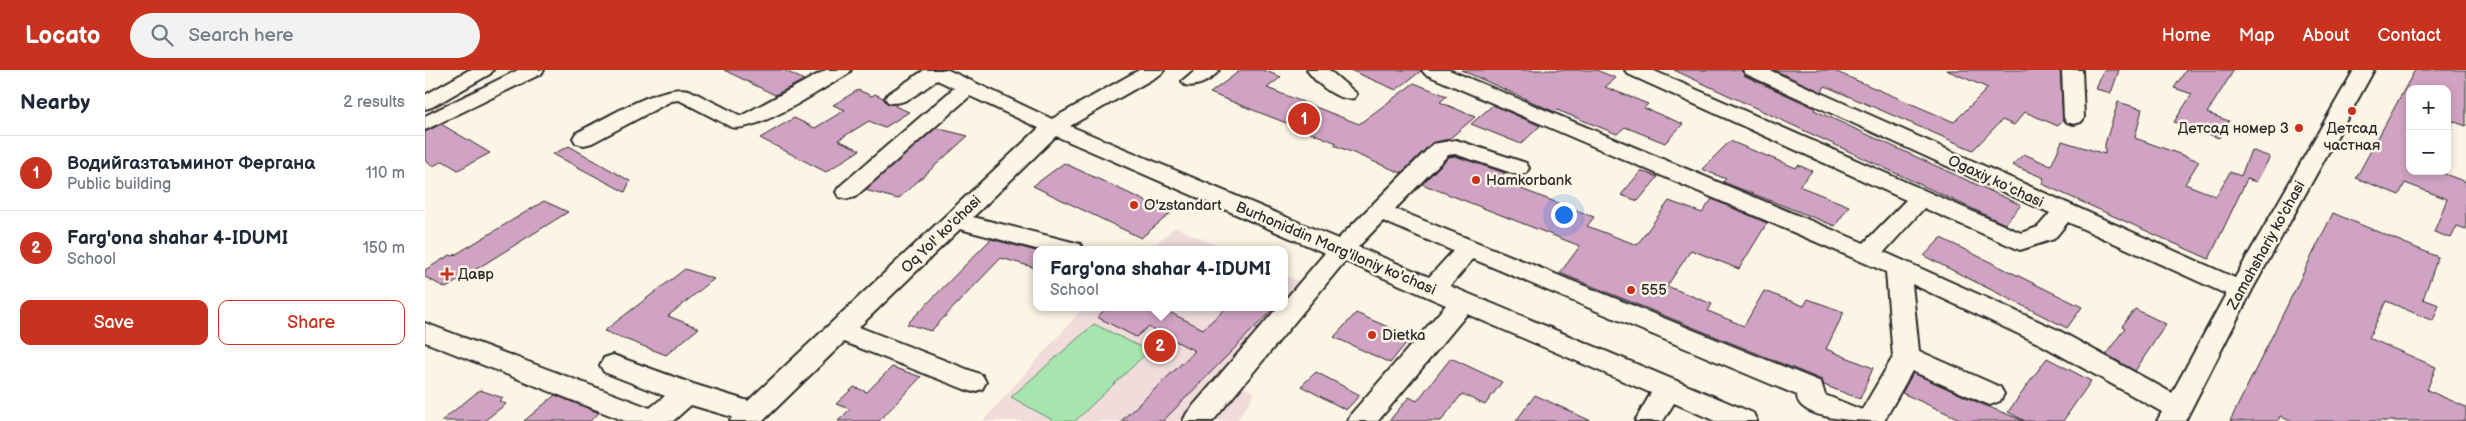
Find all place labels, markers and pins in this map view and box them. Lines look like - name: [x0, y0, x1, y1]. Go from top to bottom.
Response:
- pin: 1: [1288, 100, 1320, 138]
- marker: Детсад частная: [2346, 105, 2358, 117]
- place label: Детсад номер 3: [2178, 119, 2289, 138]
- place label: Детсад частная: [2324, 119, 2380, 155]
- marker: Детсад номер 3: [2293, 122, 2305, 134]
- place label: Hamkorbank: [1486, 171, 1572, 190]
- marker: Hamkorbank: [1470, 174, 1482, 186]
- place label: O'zstandart: [1144, 196, 1222, 215]
- marker: O'zstandart: [1128, 199, 1140, 211]
- place label: Давр: [458, 265, 494, 284]
- marker: Давр: [440, 267, 454, 281]
- place label: 555: [1641, 281, 1667, 300]
- marker: 555: [1625, 284, 1637, 296]
- place label: Dietka: [1382, 326, 1426, 345]
- pin: 2: [1144, 327, 1176, 365]
- marker: Dietka: [1366, 329, 1378, 341]

